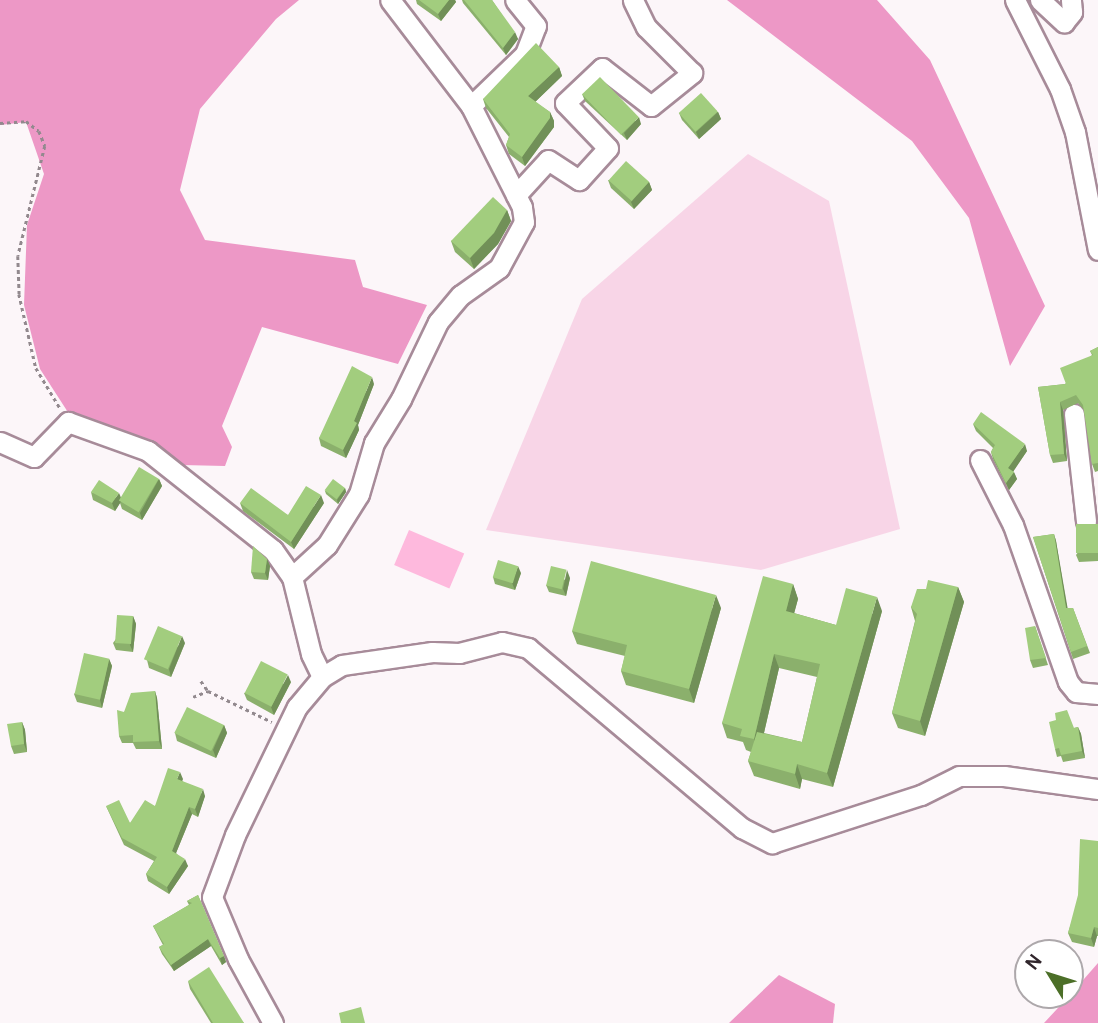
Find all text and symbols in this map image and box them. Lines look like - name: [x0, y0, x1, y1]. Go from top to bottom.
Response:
- north arrow: [1014, 939, 1084, 1009]
- text: N: [1020, 950, 1047, 974]

